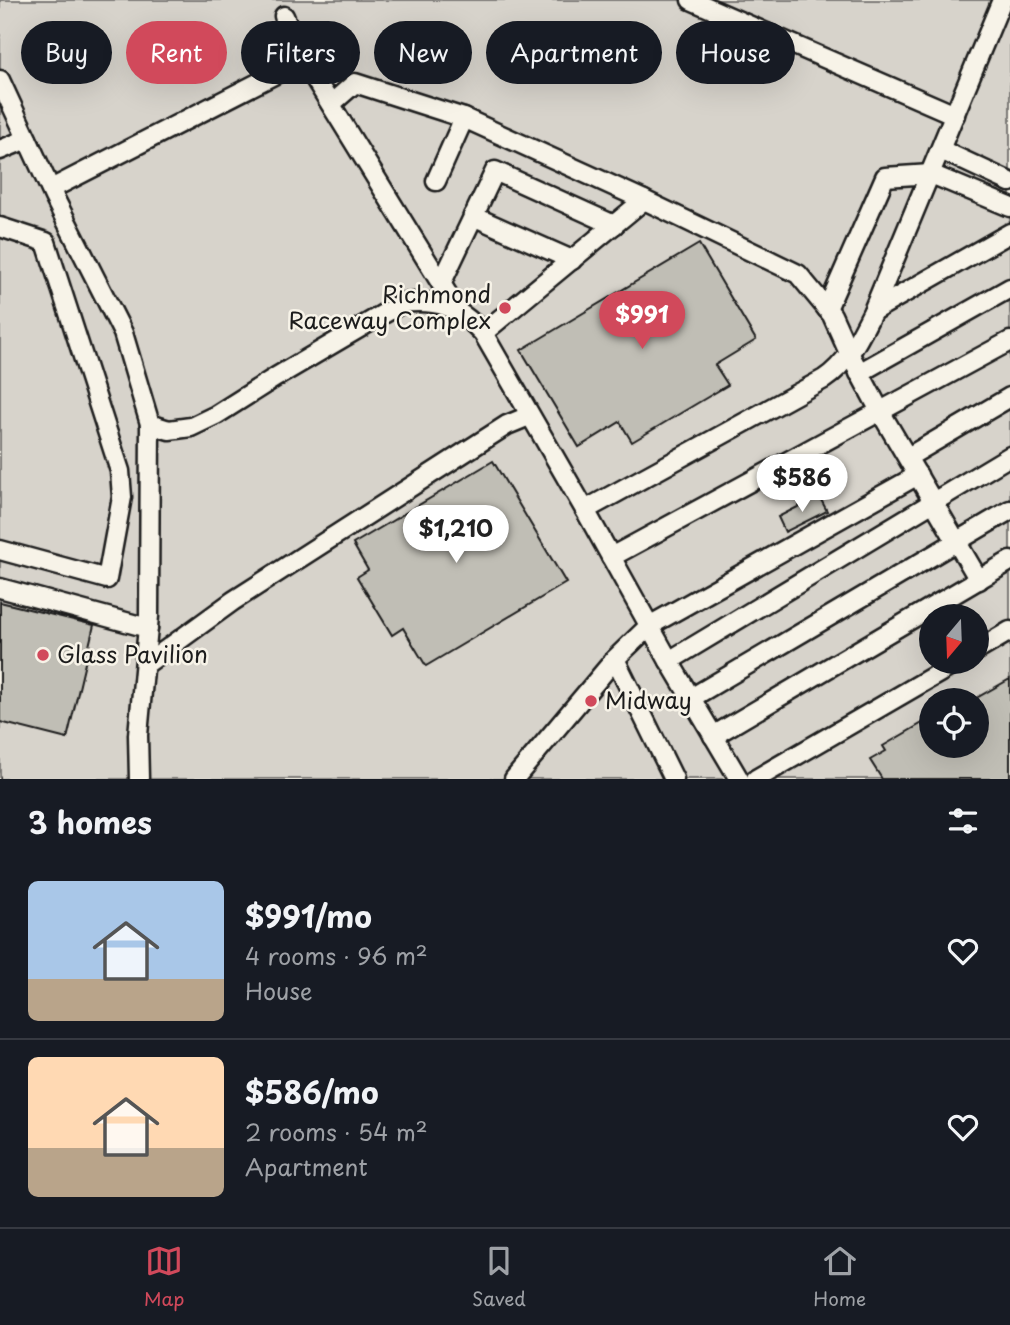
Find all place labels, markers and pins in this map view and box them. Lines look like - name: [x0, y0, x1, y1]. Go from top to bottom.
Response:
- place label: Richmond Raceway Complex: [288, 276, 491, 337]
- pin: $991: [601, 292, 683, 351]
- marker: Richmond Raceway Complex: [497, 300, 513, 316]
- pin: $586: [761, 454, 843, 514]
- pin: $1,210: [399, 505, 513, 565]
- place label: Glass Pavilion: [57, 636, 208, 671]
- marker: Glass Pavilion: [35, 647, 51, 663]
- place label: Midway: [605, 682, 692, 717]
- marker: Midway: [583, 693, 599, 709]

